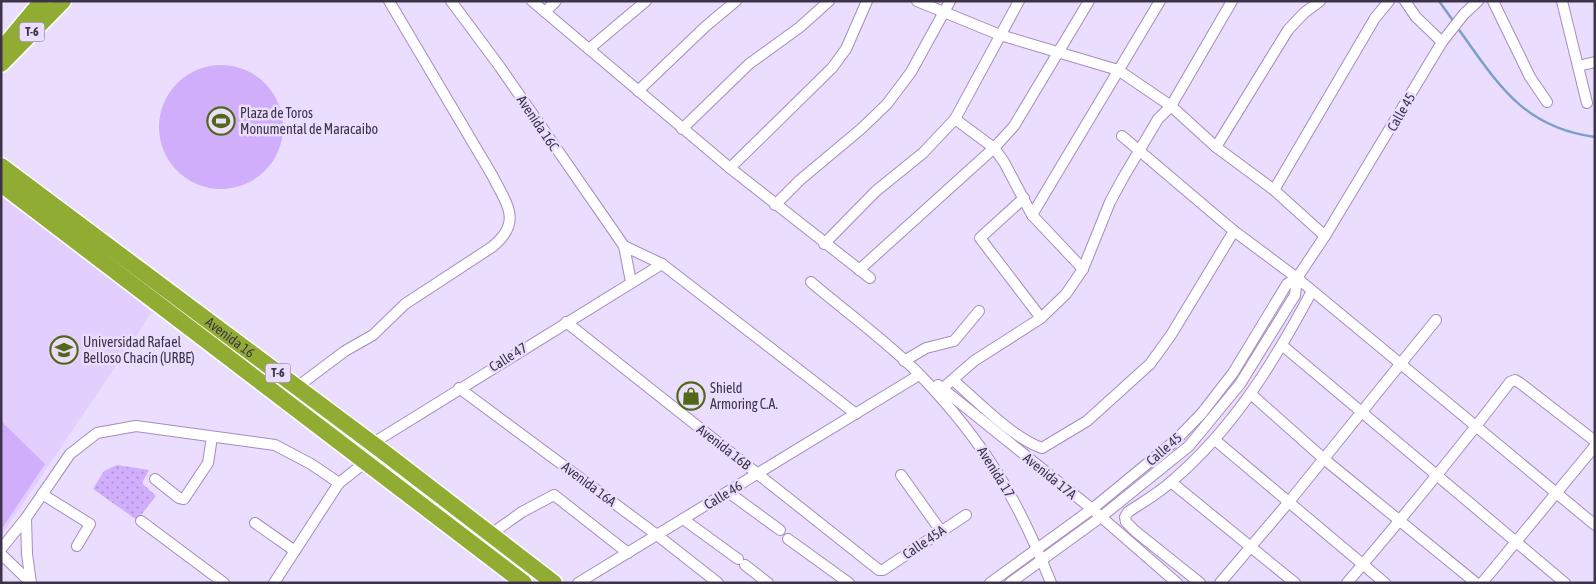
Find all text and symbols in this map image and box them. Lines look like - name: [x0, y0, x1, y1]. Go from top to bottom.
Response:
- road number: T-6: [20, 22, 44, 42]
- street label: Calle 45: [1384, 90, 1418, 134]
- street label: Avenida 16C: [514, 92, 563, 154]
- place label: Plaza de Toros Monumental de Maracaibo: [240, 105, 378, 137]
- sports icon: Plaza de Toros Monumental de Maracaibo: [206, 106, 236, 136]
- street label: Avenida 16: [202, 314, 258, 361]
- place label: Universidad Rafael Belloso Chacín (URBE): [83, 334, 195, 366]
- school or university icon: Universidad Rafael Belloso Chacín (URBE): [49, 335, 79, 365]
- street label: Calle 47: [486, 339, 530, 375]
- road number: T-6: [266, 363, 290, 382]
- place label: Shield Armoring C.A.: [710, 380, 778, 412]
- shop icon: Shield Armoring C.A.: [676, 381, 706, 411]
- street label: Avenida 16B: [694, 421, 754, 473]
- street label: Calle 45: [1143, 429, 1185, 469]
- street label: Avenida 17: [974, 444, 1018, 500]
- street label: Avenida 17A: [1020, 450, 1080, 502]
- street label: Avenida 16A: [559, 458, 619, 510]
- street label: Calle 46: [701, 477, 745, 513]
- street label: Calle 45A: [899, 522, 949, 562]

